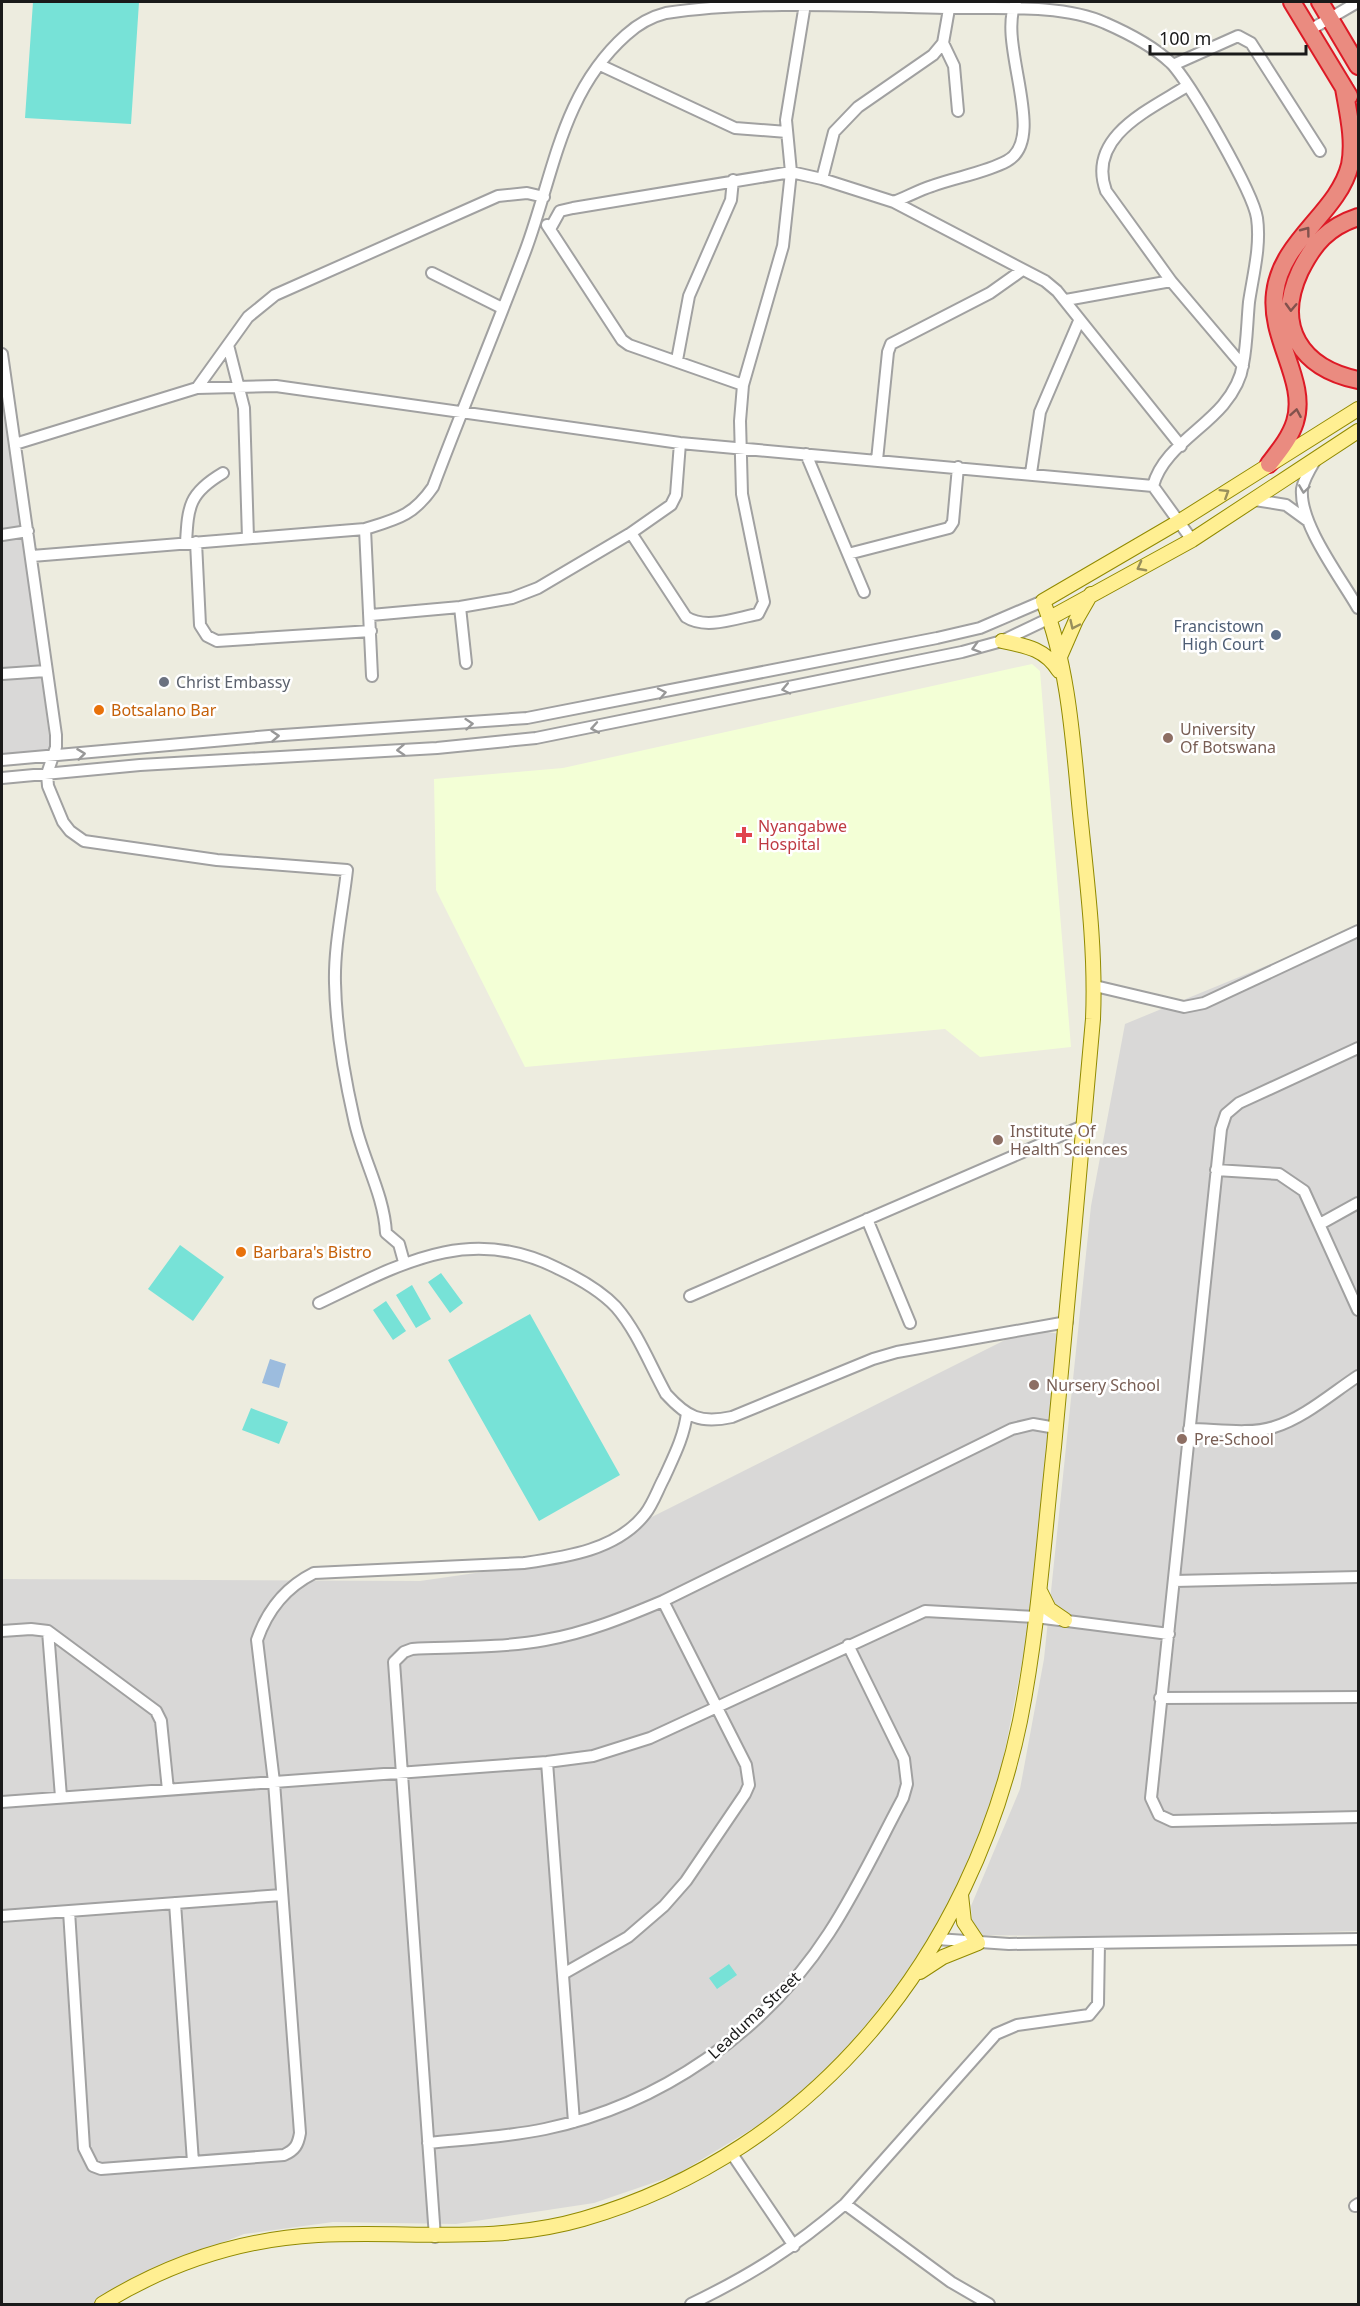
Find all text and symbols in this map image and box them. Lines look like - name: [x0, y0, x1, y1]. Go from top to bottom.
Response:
- scale bar: [1150, 18, 1306, 56]
- text: 100 m: [1159, 26, 1211, 50]
- one-way arrow: [1298, 226, 1309, 237]
- one-way arrow: [1284, 303, 1297, 312]
- one-way arrow: [1289, 409, 1302, 419]
- one-way arrow: [1298, 484, 1310, 494]
- one-way arrow: [1218, 489, 1229, 500]
- one-way arrow: [1136, 560, 1147, 571]
- place label: Francistown High Court: [1173, 615, 1264, 655]
- one-way arrow: [1069, 618, 1081, 629]
- marker: Francistown High Court: [1269, 628, 1283, 642]
- one-way arrow: [972, 641, 982, 653]
- place label: Christ Embassy: [176, 671, 291, 693]
- marker: Christ Embassy: [157, 675, 171, 689]
- one-way arrow: [781, 682, 791, 695]
- one-way arrow: [657, 687, 667, 700]
- place label: Botsalano Bar: [111, 699, 217, 721]
- marker: Botsalano Bar: [92, 703, 106, 717]
- one-way arrow: [465, 718, 474, 731]
- place label: University Of Botswana: [1180, 718, 1276, 758]
- one-way arrow: [590, 721, 600, 734]
- one-way arrow: [270, 730, 279, 743]
- marker: University Of Botswana: [1161, 731, 1175, 745]
- one-way arrow: [397, 743, 406, 756]
- one-way arrow: [76, 748, 85, 761]
- place label: Nyangabwe Hospital: [758, 815, 847, 855]
- marker: Nyangabwe Hospital: [735, 826, 753, 844]
- place label: Institute Of Health Sciences: [1010, 1120, 1128, 1160]
- marker: Institute Of Health Sciences: [991, 1133, 1005, 1147]
- place label: Barbara's Bistro: [253, 1241, 372, 1263]
- marker: Barbara's Bistro: [234, 1245, 248, 1259]
- place label: Nursery School: [1046, 1374, 1160, 1396]
- marker: Nursery School: [1027, 1378, 1041, 1392]
- place label: Pre-School: [1194, 1428, 1274, 1450]
- marker: Pre-School: [1175, 1432, 1189, 1446]
- street label: Leaduma Street: [703, 1966, 805, 2064]

